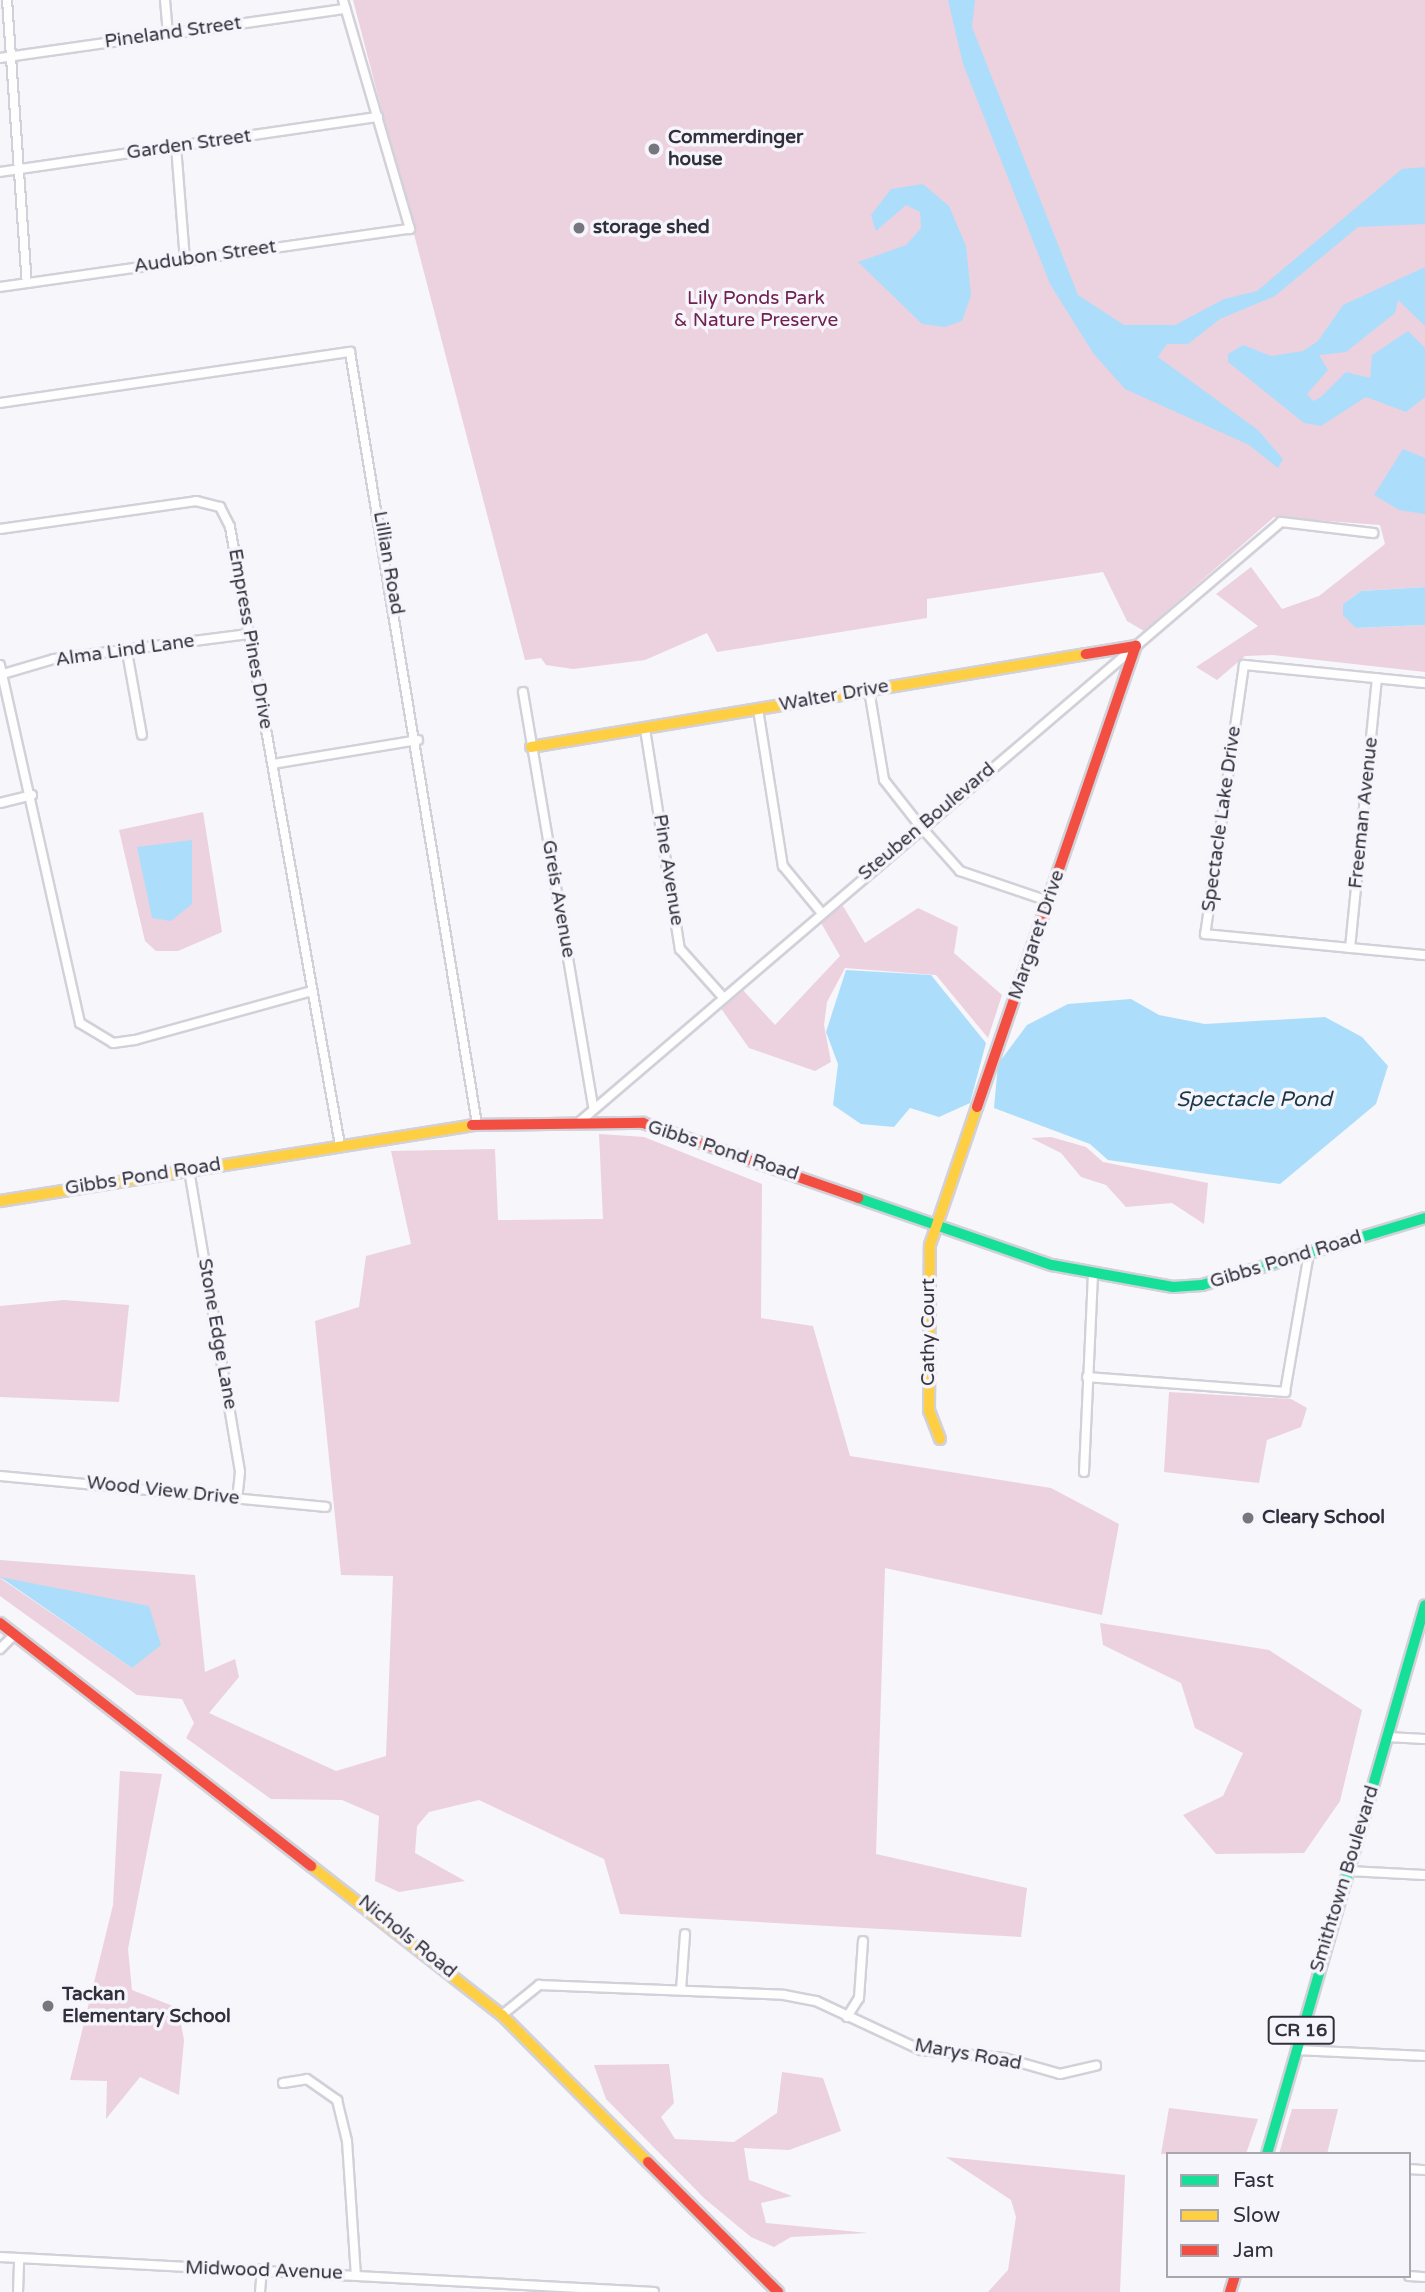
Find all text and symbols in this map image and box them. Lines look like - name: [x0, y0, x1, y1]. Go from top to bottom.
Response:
- street label: Pineland Street: [103, 12, 243, 54]
- street label: Garden Street: [125, 125, 253, 165]
- place label: Commerdinger house: [668, 127, 803, 171]
- marker: Commerdinger house: [646, 141, 662, 157]
- place label: storage shed: [593, 217, 710, 239]
- marker: storage shed: [571, 220, 587, 236]
- street label: Audubon Street: [132, 236, 278, 278]
- park label: Lily Ponds Park & Nature Preserve: [674, 288, 838, 332]
- street label: Lillian Road: [368, 509, 408, 617]
- street label: Empress Pines Drive: [223, 547, 277, 731]
- street label: Alma Lind Lane: [54, 630, 196, 672]
- street label: Walter Drive: [777, 675, 891, 717]
- street label: Spectacle Lake Drive: [1198, 725, 1246, 913]
- street label: Freeman Avenue: [1345, 736, 1383, 890]
- street label: Steuben Boulevard: [854, 758, 1000, 886]
- street label: Pine Avenue: [648, 813, 688, 927]
- street label: Greis Avenue: [536, 838, 580, 960]
- street label: Margaret Drive: [1004, 867, 1070, 1003]
- water label: Spectacle Pond: [1176, 1087, 1332, 1113]
- street label: Gibbs Pond Road: [645, 1116, 801, 1186]
- street label: Gibbs Pond Road: [63, 1153, 223, 1201]
- street label: Gibbs Pond Road: [1207, 1226, 1365, 1294]
- street label: Stone Edge Lane: [193, 1257, 241, 1411]
- street label: Cathy Court: [918, 1278, 940, 1386]
- street label: Wood View Drive: [85, 1472, 241, 1510]
- place label: Cleary School: [1262, 1507, 1385, 1529]
- marker: Cleary School: [1240, 1510, 1256, 1526]
- street label: Smithtown Boulevard: [1306, 1783, 1384, 1975]
- street label: Nichols Road: [353, 1891, 461, 1983]
- place label: Tackan Elementary School: [62, 1984, 231, 2028]
- marker: Tackan Elementary School: [40, 1998, 56, 2014]
- road number: CR 16: [1266, 2016, 1336, 2044]
- street label: Marys Road: [913, 2034, 1023, 2076]
- legend: [1166, 2152, 1411, 2278]
- text: Fast: [1233, 2168, 1274, 2193]
- text: Slow: [1233, 2203, 1280, 2228]
- text: Jam: [1233, 2238, 1274, 2263]
- street label: Midwood Avenue: [185, 2257, 343, 2285]

